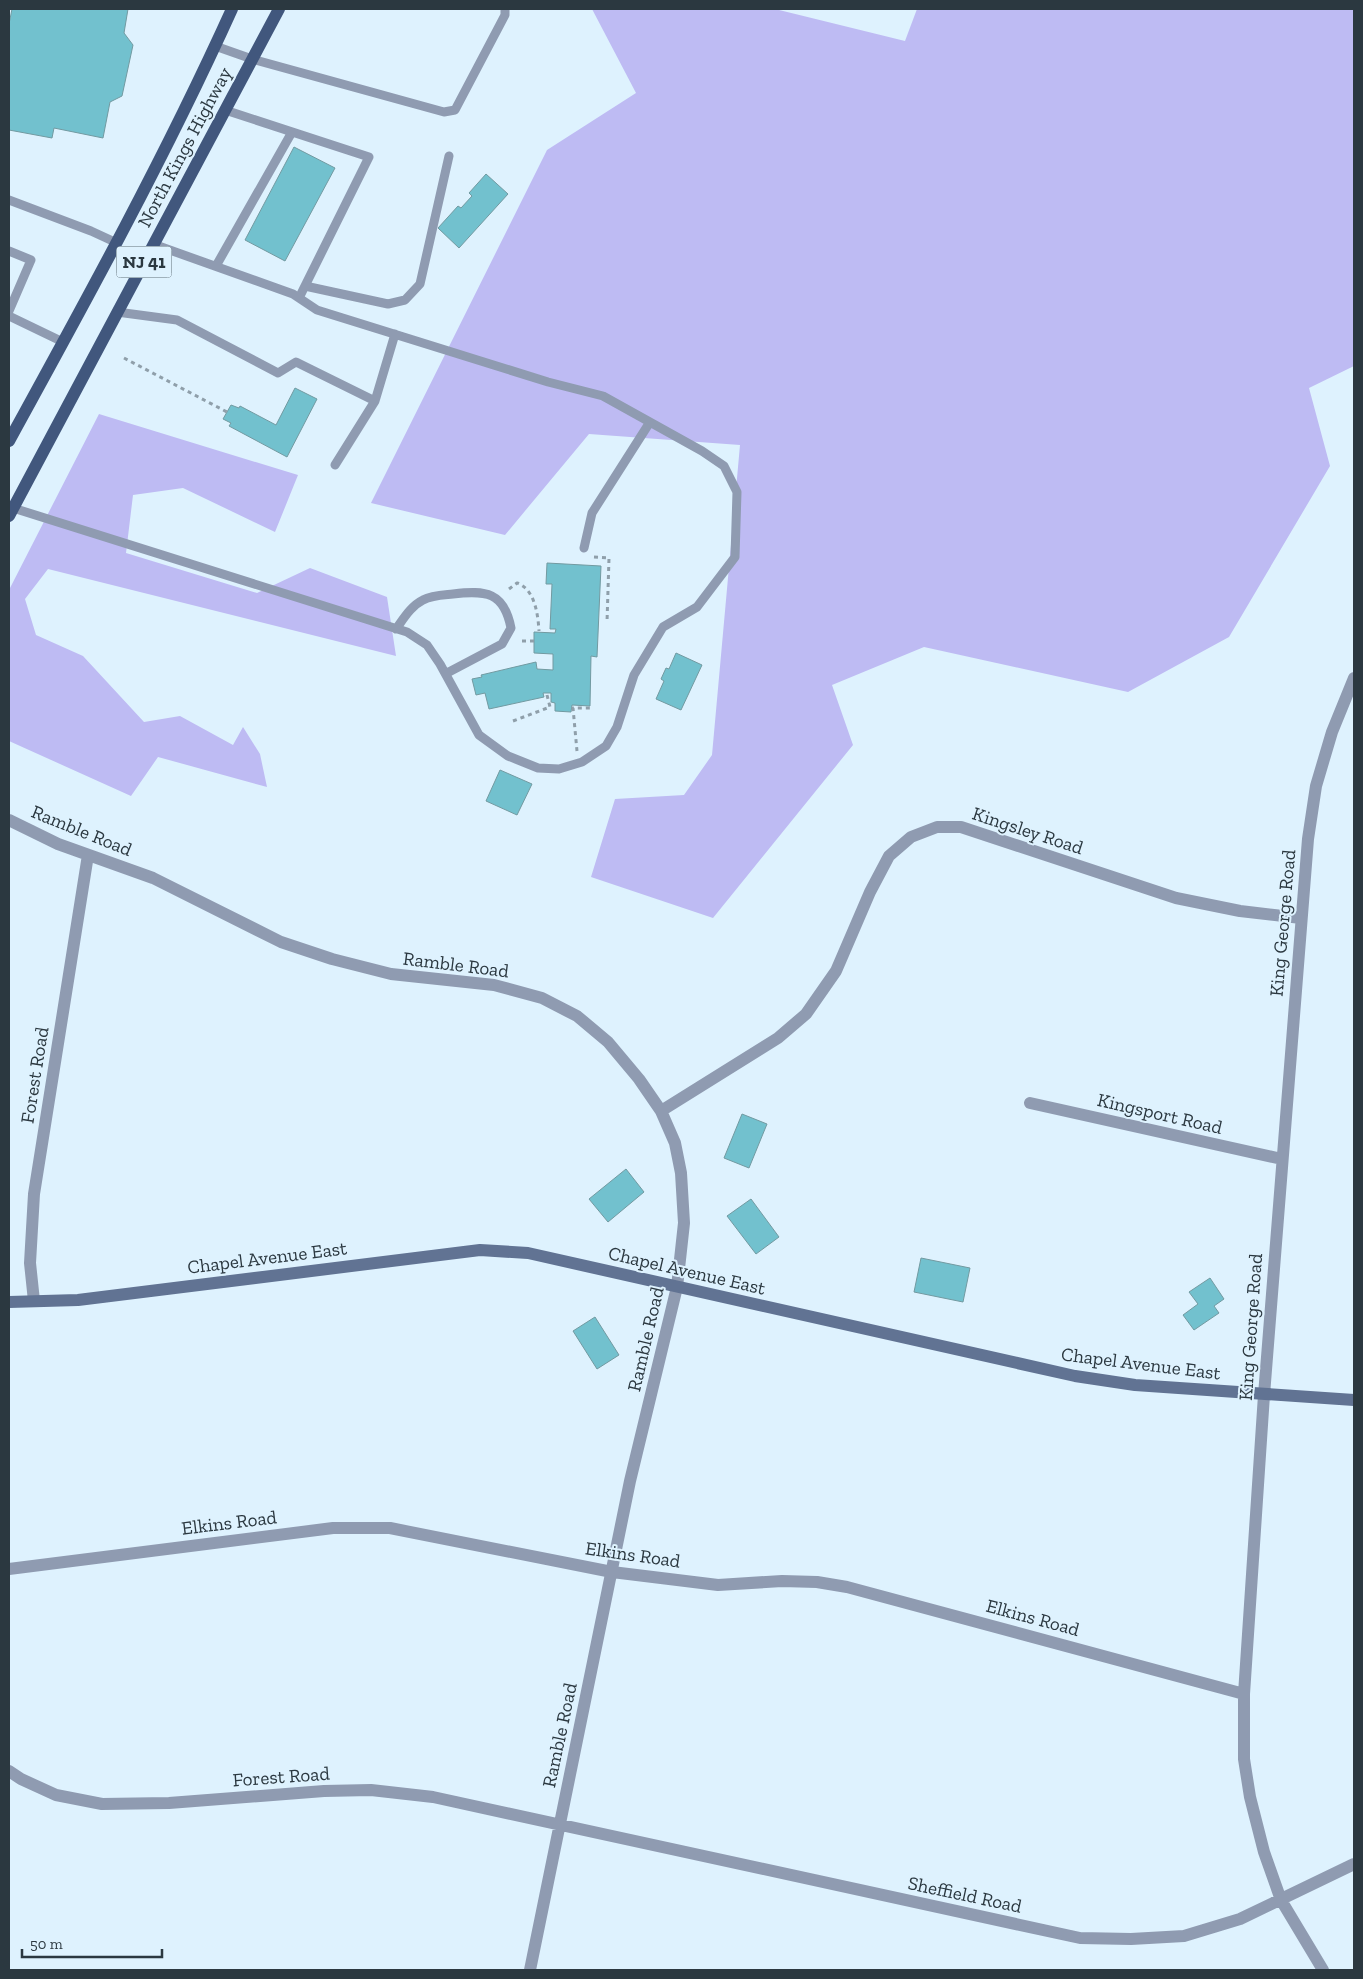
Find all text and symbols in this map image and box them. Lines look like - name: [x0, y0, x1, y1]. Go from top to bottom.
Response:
- street label: North Kings Highway: [133, 63, 237, 231]
- road number: NJ 41: [116, 246, 172, 278]
- street label: Ramble Road: [28, 800, 136, 861]
- street label: Kingsley Road: [970, 802, 1087, 859]
- street label: King George Road: [1265, 848, 1300, 997]
- street label: Ramble Road: [402, 947, 511, 982]
- street label: Forest Road: [16, 1025, 54, 1125]
- street label: Kingsport Road: [1095, 1088, 1225, 1139]
- street label: Chapel Avenue East: [186, 1236, 348, 1279]
- street label: Chapel Avenue East: [606, 1241, 768, 1300]
- street label: King George Road: [1234, 1252, 1267, 1401]
- street label: Ramble Road: [622, 1284, 669, 1394]
- street label: Chapel Avenue East: [1060, 1342, 1222, 1385]
- street label: Elkins Road: [180, 1505, 279, 1540]
- street label: Elkins Road: [584, 1536, 683, 1573]
- street label: Elkins Road: [984, 1594, 1083, 1641]
- street label: Ramble Road: [537, 1680, 582, 1790]
- street label: Forest Road: [232, 1762, 331, 1791]
- street label: Sheffield Road: [906, 1871, 1024, 1918]
- scale bar: [22, 1926, 162, 1958]
- text: 50 m: [30, 1935, 63, 1953]

